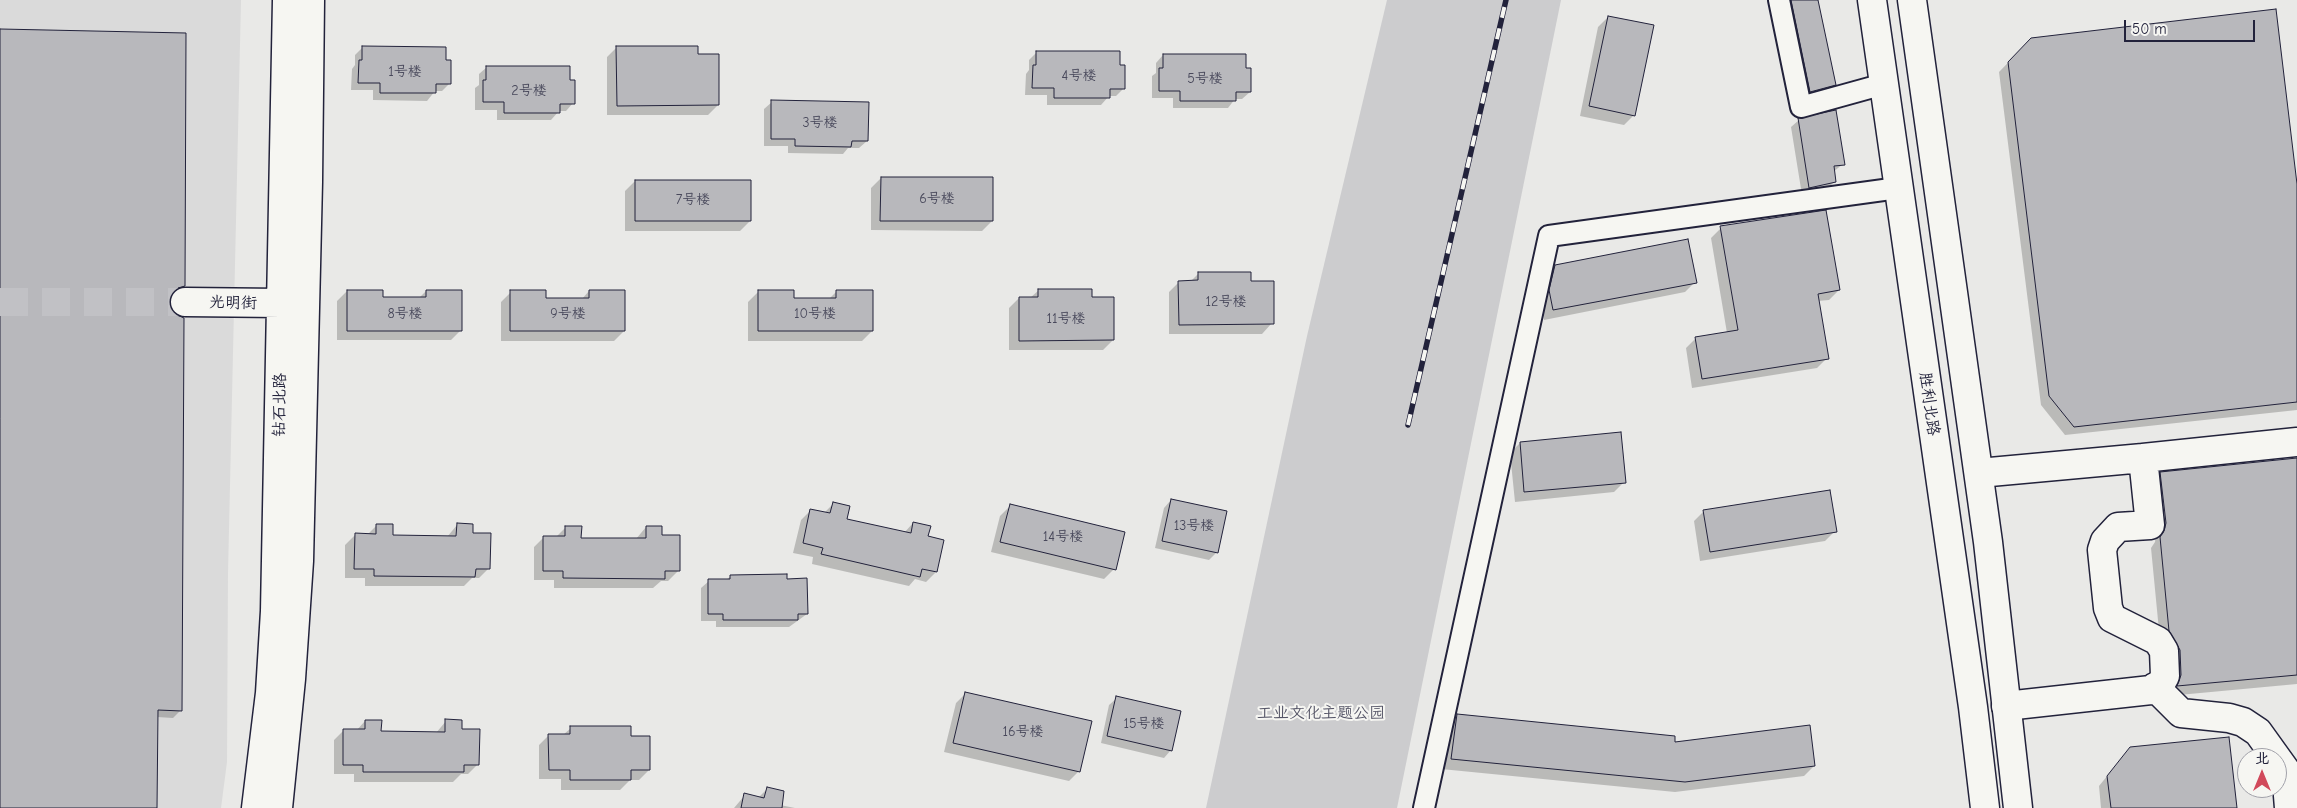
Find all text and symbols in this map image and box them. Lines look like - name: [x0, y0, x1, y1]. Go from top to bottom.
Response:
- scale bar: [2127, 10, 2258, 42]
- text: 50 m: [2132, 20, 2167, 38]
- house number: 1号楼: [388, 64, 422, 80]
- house number: 4号楼: [1062, 68, 1096, 84]
- house number: 5号楼: [1187, 71, 1223, 87]
- house number: 2号楼: [511, 83, 547, 99]
- house number: 3号楼: [802, 115, 838, 131]
- house number: 6号楼: [919, 191, 955, 207]
- house number: 7号楼: [676, 192, 710, 208]
- street label: 光明街: [209, 293, 257, 313]
- house number: 12号楼: [1206, 294, 1246, 310]
- house number: 8号楼: [387, 306, 423, 322]
- house number: 9号楼: [550, 306, 586, 322]
- house number: 10号楼: [794, 306, 836, 322]
- house number: 11号楼: [1046, 311, 1086, 327]
- street label: 胜利北路: [1915, 371, 1943, 437]
- street label: 钻石北路: [270, 373, 290, 437]
- house number: 13号楼: [1174, 518, 1214, 534]
- house number: 14号楼: [1043, 529, 1083, 545]
- park label: 工业文化主题公园: [1257, 703, 1385, 723]
- house number: 15号楼: [1123, 716, 1165, 732]
- house number: 16号楼: [1002, 724, 1044, 740]
- north arrow: [2237, 748, 2287, 798]
- text: 北: [2255, 750, 2269, 767]

